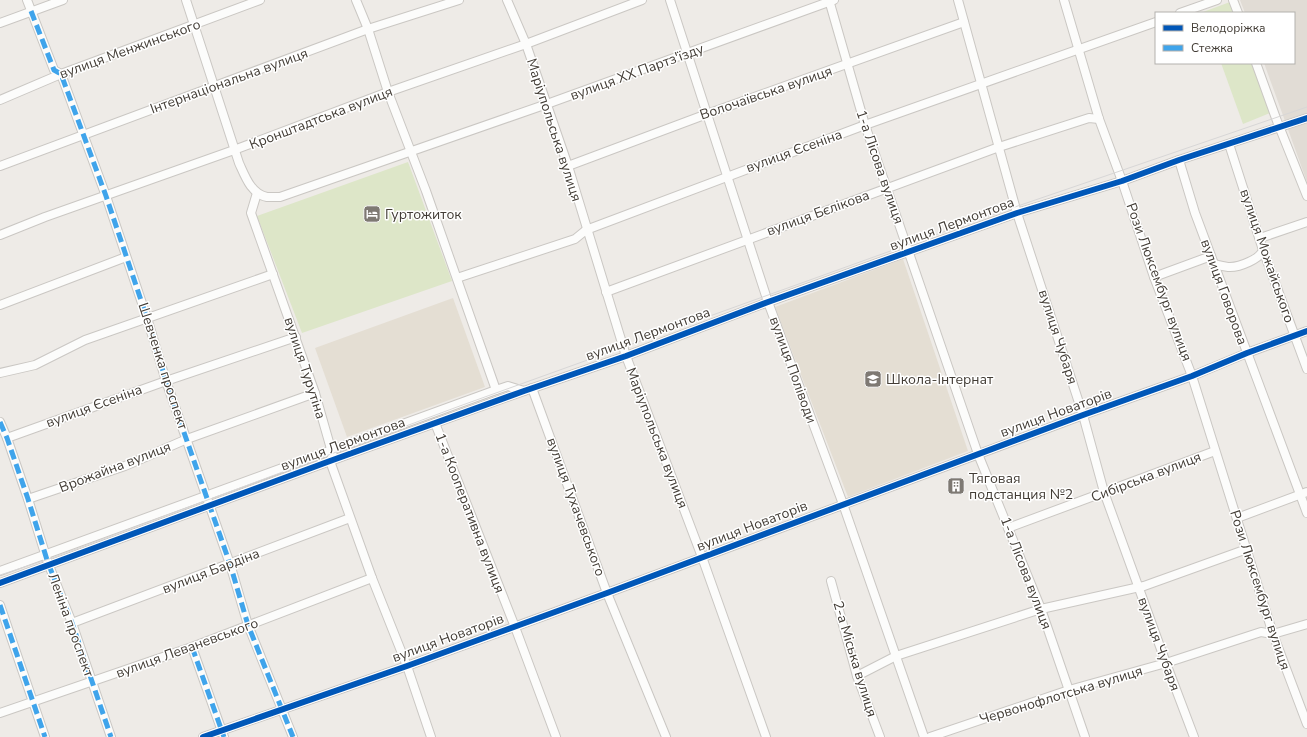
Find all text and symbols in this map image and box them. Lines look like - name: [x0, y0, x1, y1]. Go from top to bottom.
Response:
- legend: [1155, 12, 1295, 64]
- street label: вулиця Менжинського: [57, 15, 203, 83]
- text: Велодоріжка: [1191, 20, 1265, 36]
- street label: вулиця XX Партз'їзду: [568, 39, 707, 105]
- text: Стежка: [1191, 40, 1233, 56]
- street label: Інтернаціональна вулиця: [147, 44, 311, 118]
- street label: Маріупольська вулиця: [522, 56, 586, 204]
- street label: Волочаївська вулиця: [697, 61, 835, 125]
- street label: Кронштадтська вулиця: [247, 82, 395, 154]
- street label: 1-а Лісова вулиця: [852, 108, 908, 226]
- street label: вулиця Єсеніна: [743, 125, 845, 177]
- street label: вулиця Бєлікова: [764, 186, 872, 240]
- street label: вулиця Можайського: [1235, 187, 1299, 326]
- street label: вулиця Лермонтова: [887, 193, 1017, 255]
- street label: Рози Люксембург вулиця: [1121, 200, 1197, 364]
- hotel icon: Гуртожиток: [362, 204, 382, 224]
- place label: Гуртожиток: [385, 205, 462, 224]
- street label: вулиця Говорова: [1196, 237, 1252, 347]
- street label: вулиця Чубаря: [1034, 287, 1082, 387]
- street label: Шевченка проспект: [134, 300, 193, 433]
- street label: вулиця Лермонтова: [583, 303, 713, 365]
- street label: вулиця Поліводи: [765, 314, 821, 426]
- street label: вулиця Турутіна: [280, 315, 330, 421]
- street label: Маріупольська вулиця: [621, 365, 693, 511]
- school or university icon: Школа-Інтернат: [863, 369, 883, 389]
- place label: Школа-Інтернат: [886, 370, 994, 389]
- street label: вулиця Єсеніна: [43, 380, 145, 432]
- street label: вулиця Новаторів: [998, 384, 1115, 442]
- street label: вулиця Лермонтова: [278, 413, 408, 475]
- street label: 1-а Кооперативна вулиця: [431, 430, 509, 596]
- street label: вулиця Тухачевського: [542, 435, 610, 579]
- street label: Врожайна вулиця: [56, 437, 174, 497]
- street label: Сибірська вулиця: [1088, 447, 1204, 507]
- place label: Тяговая подстанция №2: [969, 469, 1073, 504]
- building icon: Тяговая подстанция №2: [946, 476, 966, 496]
- street label: вулиця Новаторів: [694, 496, 811, 556]
- street label: Рози Люксембург вулиця: [1225, 508, 1295, 672]
- street label: 1-а Лісова вулиця: [996, 514, 1056, 632]
- street label: вулиця Бардіна: [160, 544, 262, 598]
- street label: Леніна проспект: [43, 570, 99, 680]
- street label: вулиця Чубаря: [1133, 595, 1185, 693]
- street label: 2-а Міська вулиця: [828, 599, 882, 719]
- street label: вулиця Новаторів: [390, 609, 507, 667]
- street label: вулиця Леваневського: [113, 613, 261, 683]
- street label: Червонофлотська вулиця: [977, 661, 1145, 729]

